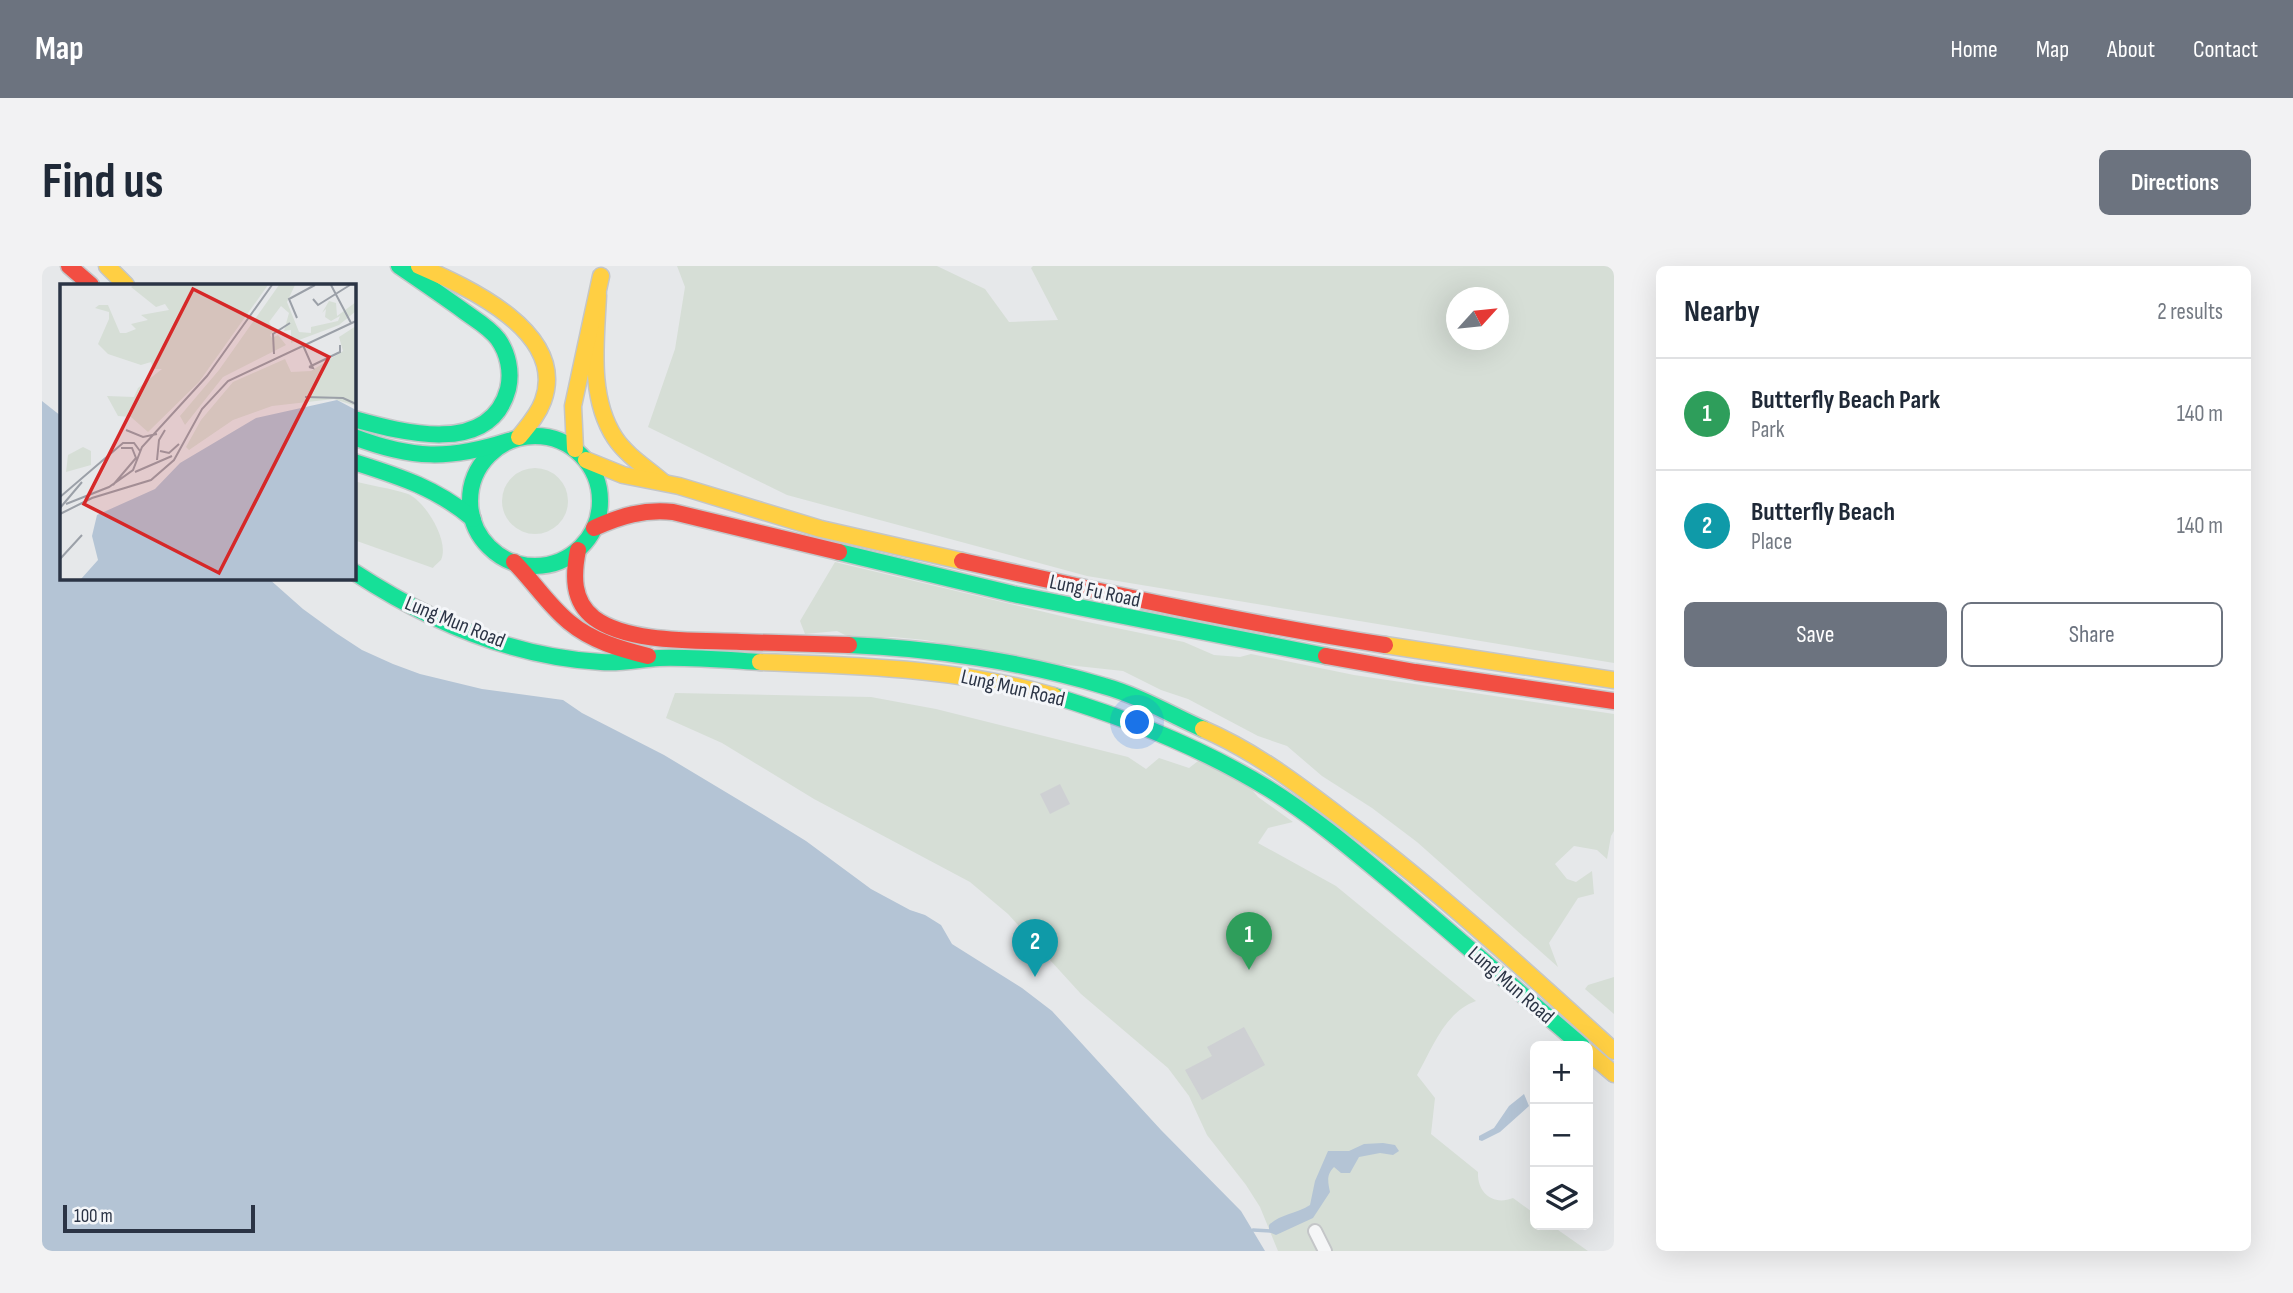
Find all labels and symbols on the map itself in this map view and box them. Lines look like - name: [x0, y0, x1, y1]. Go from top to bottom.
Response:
- inset map: [60, 284, 355, 579]
- north arrow: [1446, 287, 1509, 350]
- street label: Lung Fu Road: [1047, 569, 1143, 613]
- street label: Lung Mun Road: [401, 591, 509, 653]
- street label: Lung Mun Road: [959, 664, 1067, 712]
- your location: [1120, 705, 1154, 739]
- pin: 1: [1226, 912, 1272, 970]
- pin: 2: [1012, 919, 1058, 977]
- street label: Lung Mun Road: [1463, 941, 1559, 1029]
- scale bar: [63, 1202, 256, 1234]

